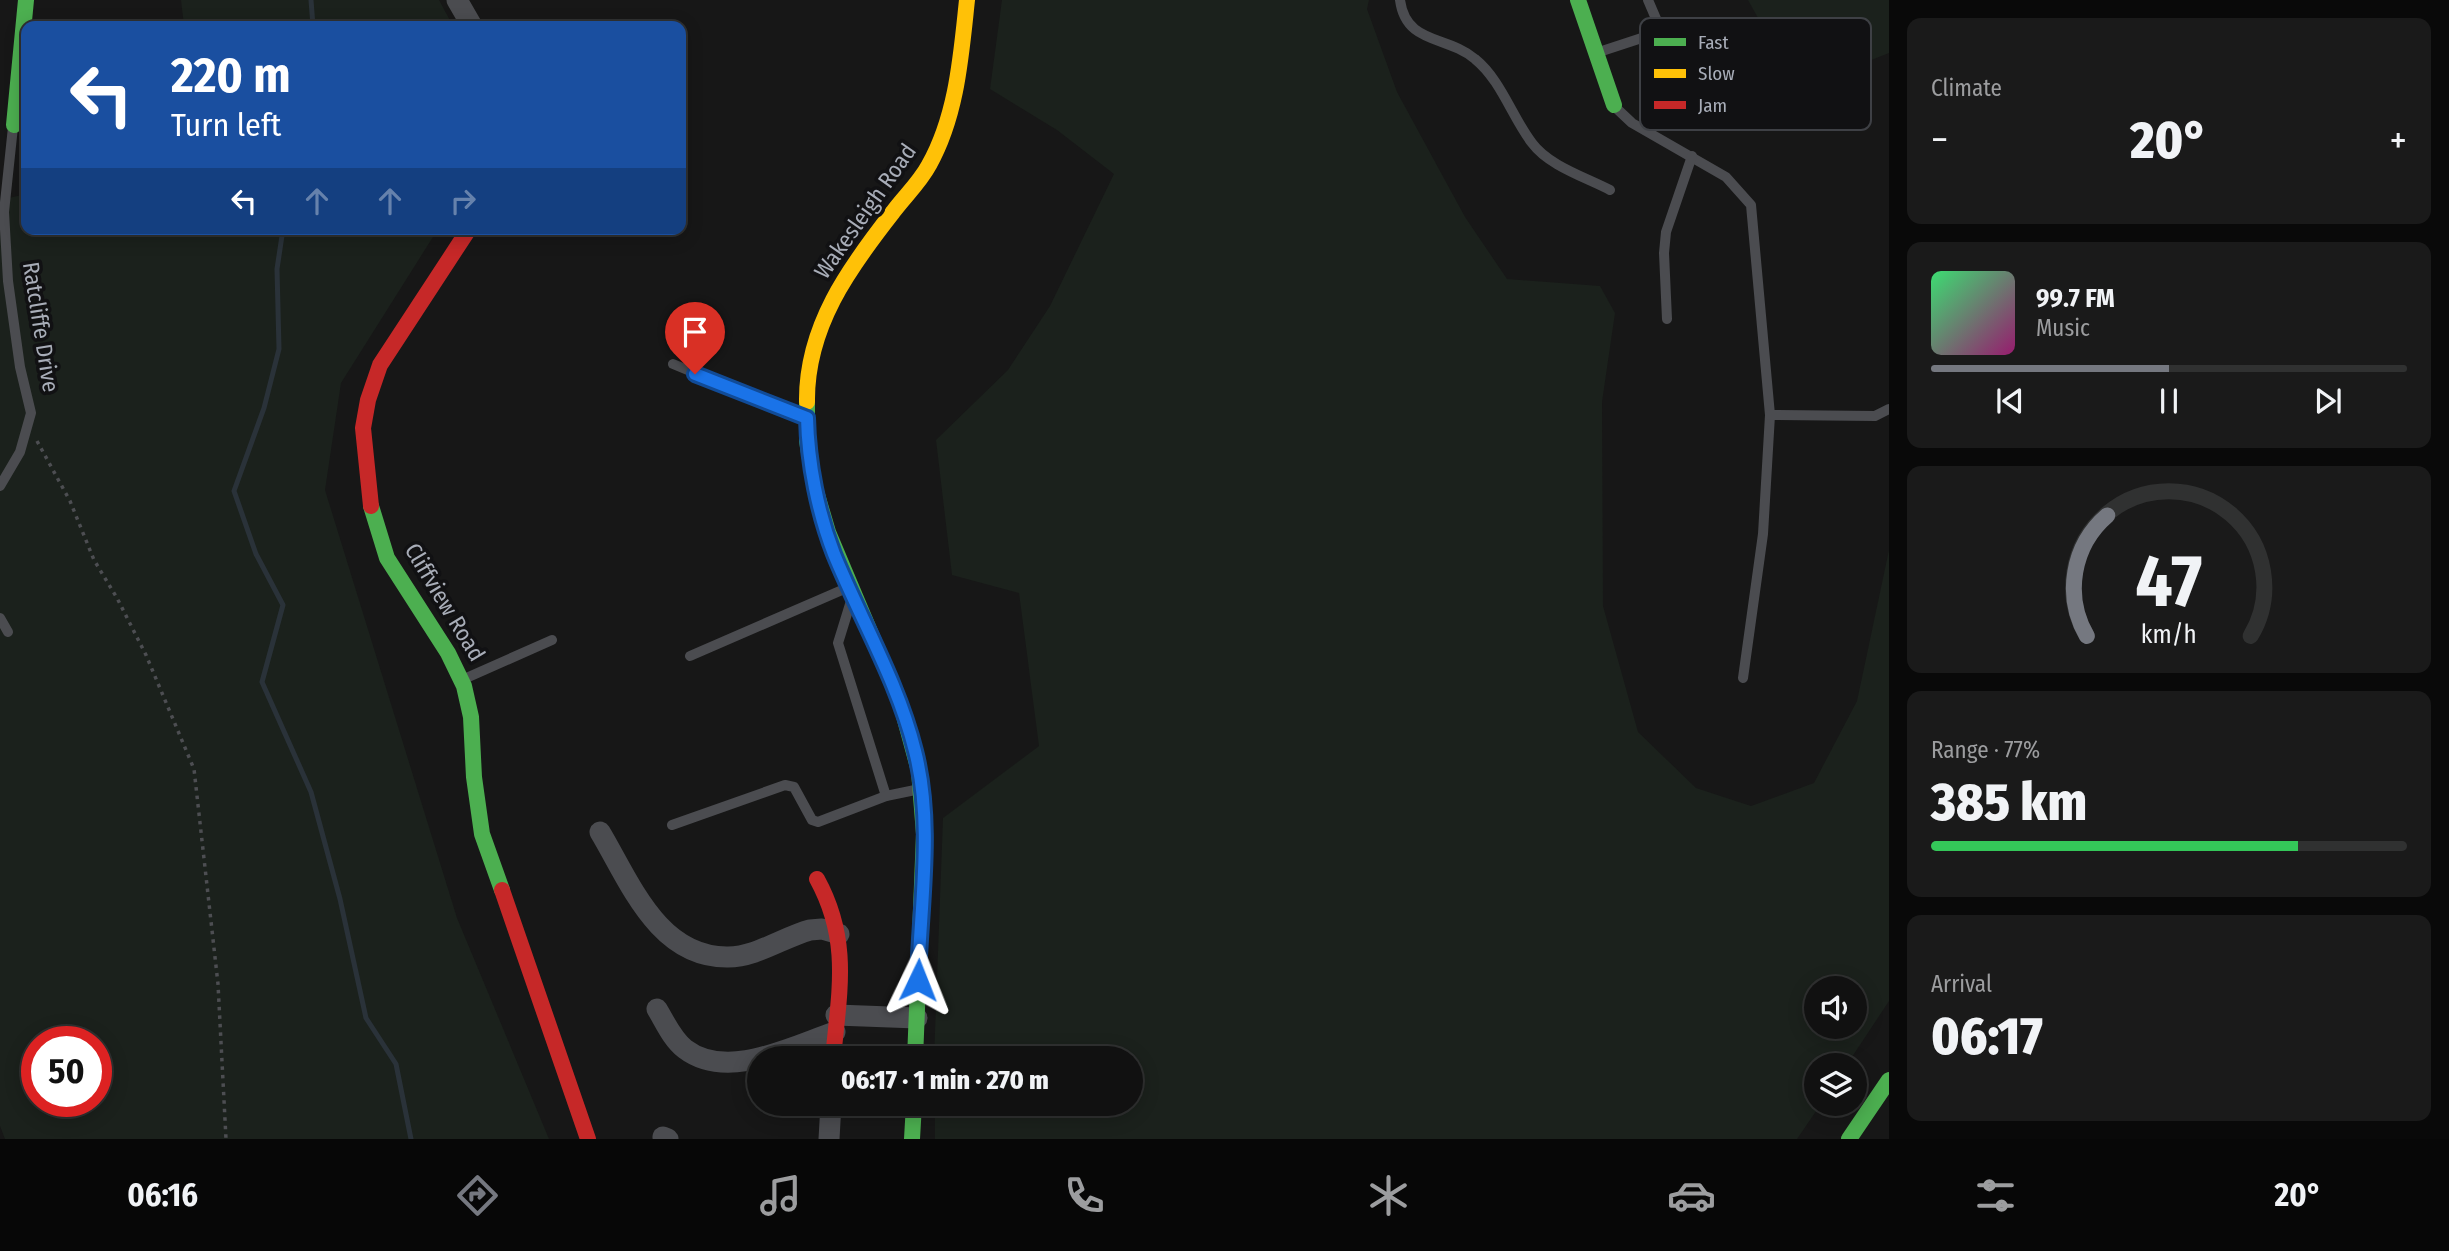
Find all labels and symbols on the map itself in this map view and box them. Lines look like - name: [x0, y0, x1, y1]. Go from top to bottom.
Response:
- legend: [1640, 18, 1871, 130]
- text: Fast: [1698, 31, 1729, 54]
- text: Slow: [1698, 62, 1735, 85]
- text: Jam: [1698, 94, 1727, 117]
- street label: Wakesleigh Road: [808, 138, 922, 284]
- street label: Ratcliffe Drive: [17, 260, 65, 394]
- pin: [665, 302, 725, 374]
- street label: Cliffview Road: [399, 538, 491, 666]
- position arrow: [881, 943, 955, 1017]
- speed limit sign: 50: [21, 1026, 112, 1117]

